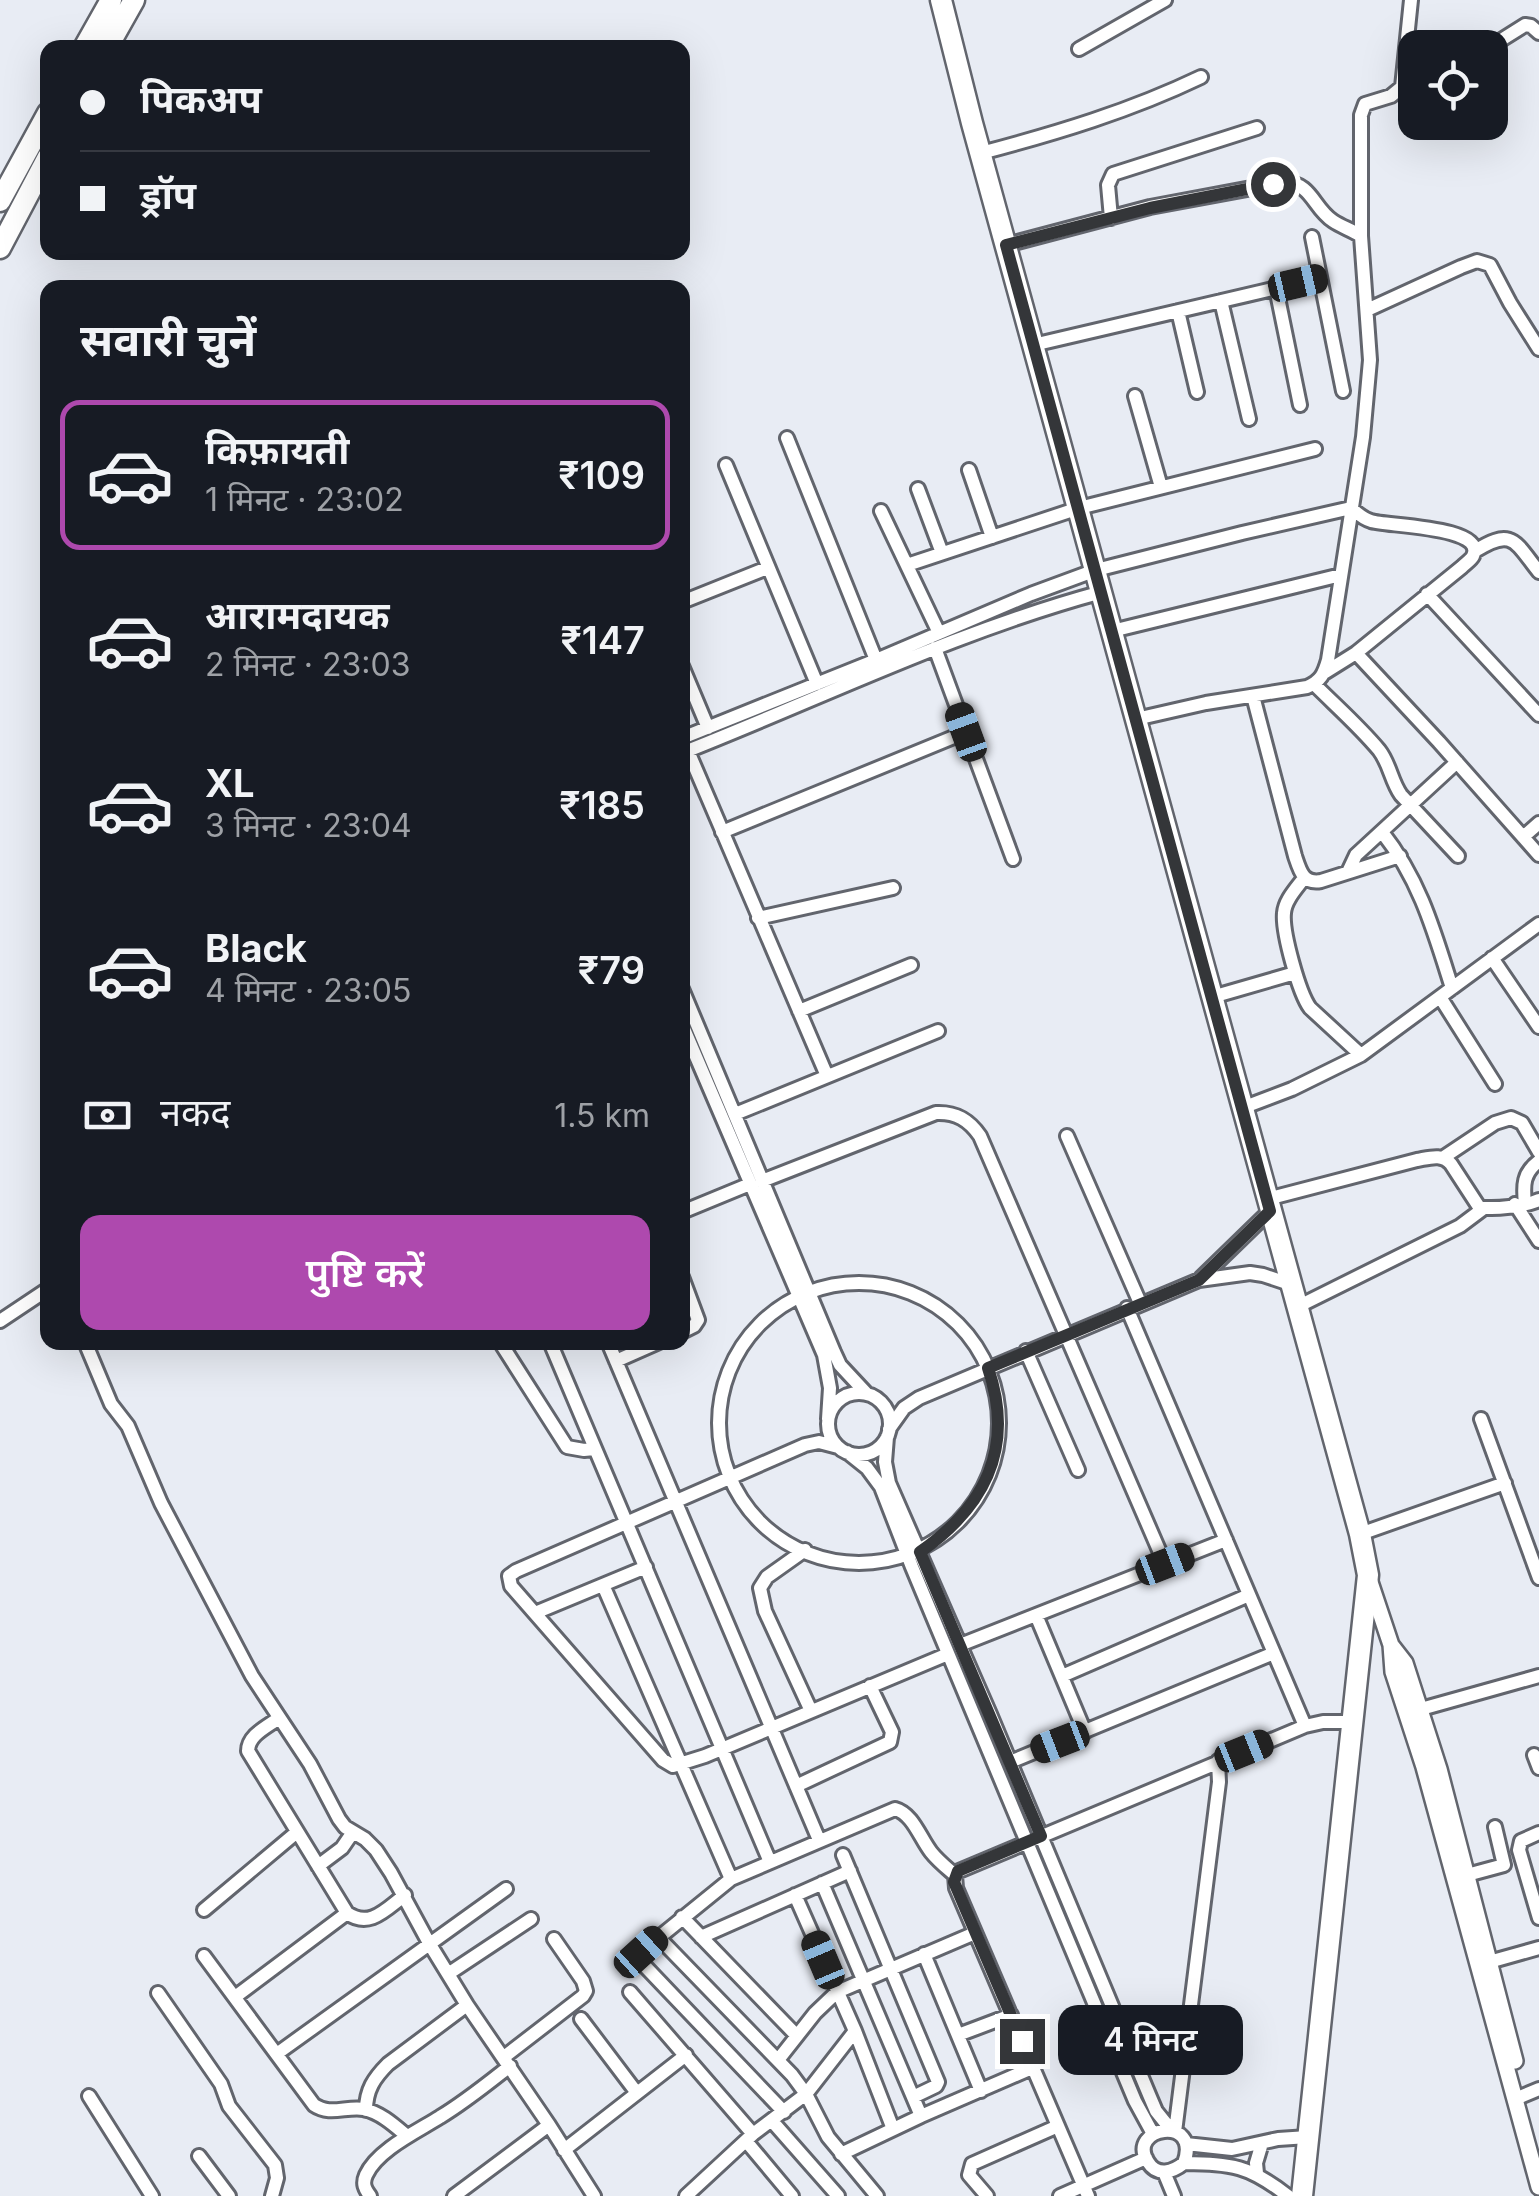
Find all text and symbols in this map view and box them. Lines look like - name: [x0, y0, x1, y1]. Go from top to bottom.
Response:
- map controls: [1398, 30, 1508, 140]
- button: locate: [1398, 30, 1508, 140]
- text: पिकअप: [140, 76, 262, 122]
- route start: [1251, 162, 1296, 207]
- text: ड्रॉप: [140, 172, 196, 218]
- car: [1265, 262, 1331, 304]
- text: सवारी चुनें: [80, 312, 256, 367]
- text: किफ़ायती: [205, 427, 349, 473]
- icon: car: [85, 430, 175, 520]
- text: ₹109: [558, 452, 645, 498]
- text: 1 मिनट · 23:02: [205, 480, 404, 519]
- text: आरामदायक: [205, 592, 389, 638]
- icon: car: [85, 595, 175, 685]
- text: ₹147: [560, 617, 645, 663]
- text: 2 मिनट · 23:03: [205, 645, 411, 684]
- car: [942, 699, 990, 765]
- icon: car: [85, 760, 175, 850]
- text: XL: [205, 760, 255, 806]
- text: ₹185: [559, 782, 645, 828]
- text: 3 मिनट · 23:04: [205, 806, 412, 845]
- icon: car: [85, 925, 175, 1015]
- text: Black: [205, 925, 307, 971]
- text: ₹79: [578, 947, 645, 993]
- text: 4 मिनट · 23:05: [205, 971, 411, 1010]
- icon: cash: [80, 1088, 135, 1143]
- text: नकद: [160, 1089, 230, 1135]
- text: 1.5 km: [554, 1096, 650, 1135]
- button: पुष्टि करें: [80, 1215, 650, 1330]
- car: [1132, 1539, 1198, 1589]
- car: [1027, 1717, 1093, 1767]
- car: [1211, 1726, 1277, 1776]
- car: [609, 1921, 673, 1983]
- car: [797, 1927, 849, 1993]
- callout: 4 मिनट: [1057, 2006, 1242, 2076]
- route end: [1000, 2019, 1045, 2064]
- text: 4 मिनट: [1103, 2020, 1198, 2059]

